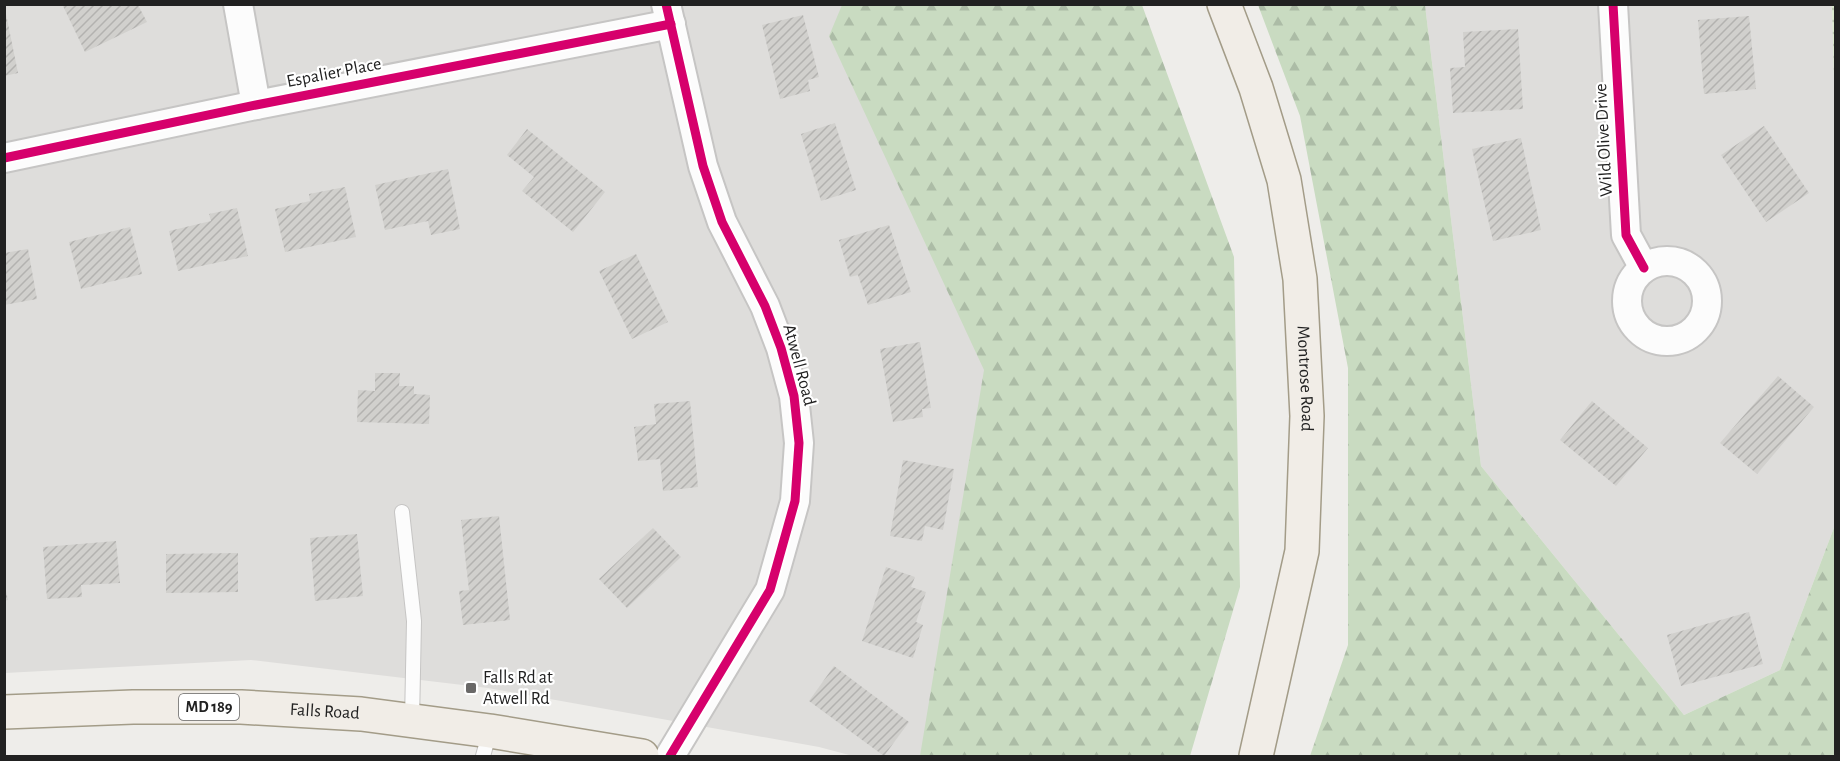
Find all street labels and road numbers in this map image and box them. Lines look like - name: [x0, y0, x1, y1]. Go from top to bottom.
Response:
- street label: Espalier Place: [285, 55, 383, 91]
- street label: Wild Olive Drive: [1592, 83, 1616, 197]
- street label: Atwell Road: [779, 322, 819, 408]
- street label: Montrose Road: [1293, 325, 1316, 432]
- road number: MD 189: [179, 694, 239, 720]
- street label: Falls Road: [289, 701, 360, 723]

